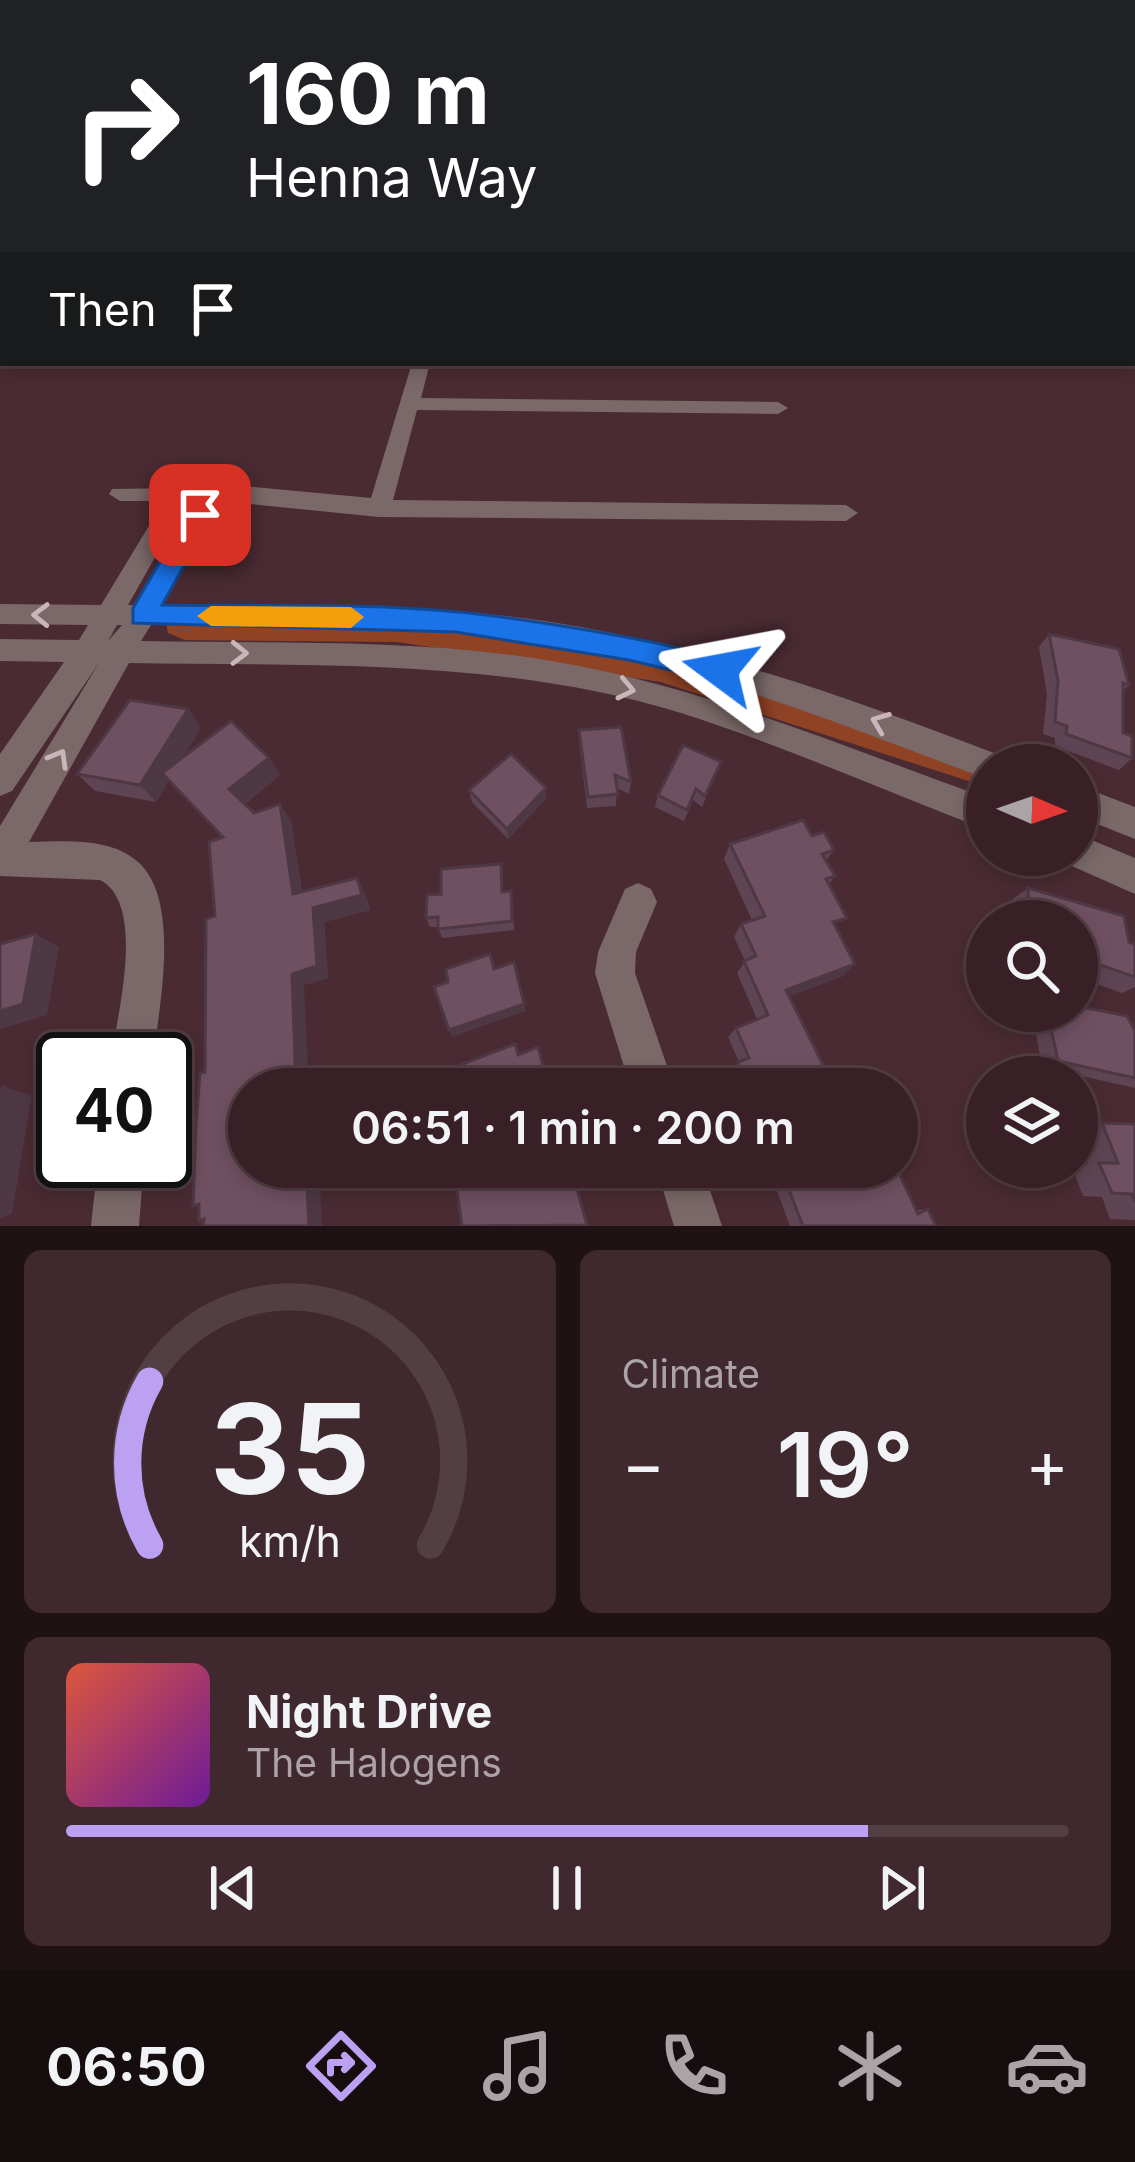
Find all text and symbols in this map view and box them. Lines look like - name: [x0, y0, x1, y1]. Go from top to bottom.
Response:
- text: 160 m: [246, 43, 490, 144]
- icon: right: [48, 48, 204, 204]
- text: Henna Way: [246, 145, 537, 210]
- icon: arrive: [180, 276, 246, 342]
- text: Then: [48, 282, 156, 337]
- pin: [149, 464, 251, 566]
- icon: arrive: [167, 482, 233, 548]
- one-way arrow: [31, 602, 50, 628]
- position arrow: [657, 607, 783, 733]
- one-way arrow: [230, 640, 249, 666]
- one-way arrow: [616, 675, 636, 700]
- one-way arrow: [870, 712, 891, 737]
- north arrow: [966, 744, 1098, 876]
- map controls: [966, 744, 1098, 1188]
- one-way arrow: [45, 749, 67, 771]
- button: search: [966, 900, 1098, 1032]
- speed limit sign: 40: [36, 1032, 192, 1188]
- button: layers: [966, 1056, 1098, 1188]
- text: 06:51 · 1 min · 200 m: [351, 1100, 795, 1155]
- text: Climate: [622, 1350, 760, 1397]
- text: 35: [210, 1373, 370, 1524]
- text: 19°: [777, 1410, 914, 1519]
- text: −: [622, 1424, 665, 1504]
- text: +: [1025, 1424, 1069, 1504]
- text: km/h: [239, 1514, 341, 1566]
- text: Night Drive: [246, 1684, 492, 1739]
- text: The Halogens: [246, 1739, 502, 1786]
- icon: previous: [200, 1855, 266, 1921]
- icon: pause: [534, 1855, 600, 1921]
- icon: next: [869, 1855, 935, 1921]
- icon: directions: [299, 2024, 383, 2108]
- icon: music: [476, 2024, 560, 2108]
- icon: phone: [652, 2024, 736, 2108]
- icon: climate: [828, 2024, 912, 2108]
- icon: car: [1005, 2024, 1089, 2108]
- text: 06:50: [46, 2034, 207, 2099]

